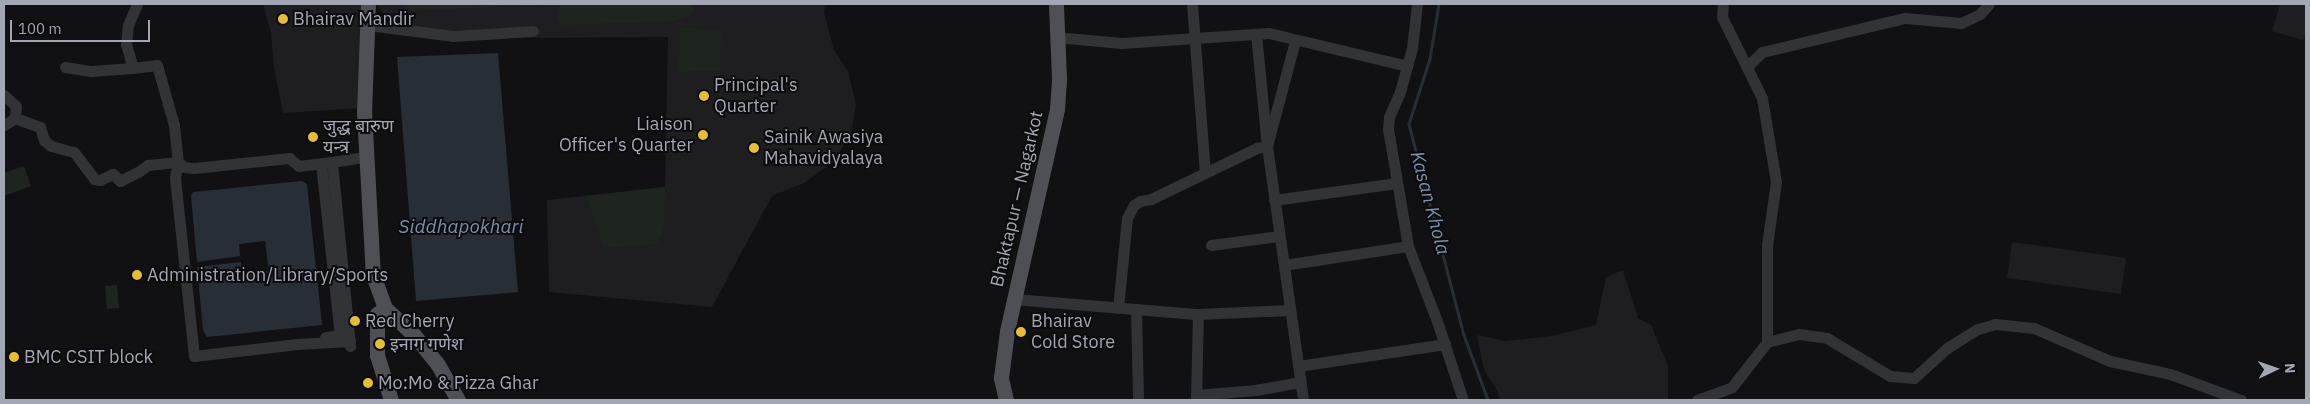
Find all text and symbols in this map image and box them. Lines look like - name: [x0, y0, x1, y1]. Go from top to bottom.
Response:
- place label: Bhairav Mandir: [293, 8, 414, 30]
- scale bar: [12, 10, 152, 42]
- marker: Bhairav Mandir: [277, 13, 289, 25]
- text: 100 m: [18, 19, 62, 38]
- place label: Principal's Quarter: [714, 75, 798, 118]
- marker: Principal's Quarter: [698, 90, 710, 102]
- street label: Bhaktapur — Nagarkot: [986, 109, 1048, 289]
- place label: Liaison Officer's Quarter: [559, 114, 693, 156]
- place label: जुद्ध बारुण यन्त्र: [323, 116, 394, 158]
- place label: Sainik Awasiya Mahavidyalaya: [764, 127, 883, 170]
- marker: Liaison Officer's Quarter: [697, 129, 709, 141]
- marker: जुद्ध बारुण यन्त्र: [307, 131, 319, 143]
- marker: Sainik Awasiya Mahavidyalaya: [748, 142, 760, 154]
- water label: Kasan Khola: [1405, 149, 1455, 257]
- water label: Siddhapokhari: [399, 216, 523, 238]
- place label: Administration/Library/Sports: [147, 264, 388, 286]
- marker: Administration/Library/Sports: [131, 269, 143, 281]
- place label: Red Cherry: [365, 310, 454, 332]
- place label: Bhairav Cold Store: [1031, 311, 1115, 354]
- marker: Red Cherry: [349, 315, 361, 327]
- marker: Bhairav Cold Store: [1015, 326, 1027, 338]
- place label: इनाग गणेश: [390, 333, 463, 355]
- marker: इनाग गणेश: [374, 338, 386, 350]
- north arrow: [2250, 344, 2300, 394]
- place label: BMC CSIT block: [24, 346, 153, 368]
- marker: BMC CSIT block: [8, 351, 20, 363]
- text: N: [2281, 363, 2299, 374]
- place label: Mo:Mo & Pizza Ghar: [378, 372, 539, 394]
- marker: Mo:Mo & Pizza Ghar: [362, 377, 374, 389]

